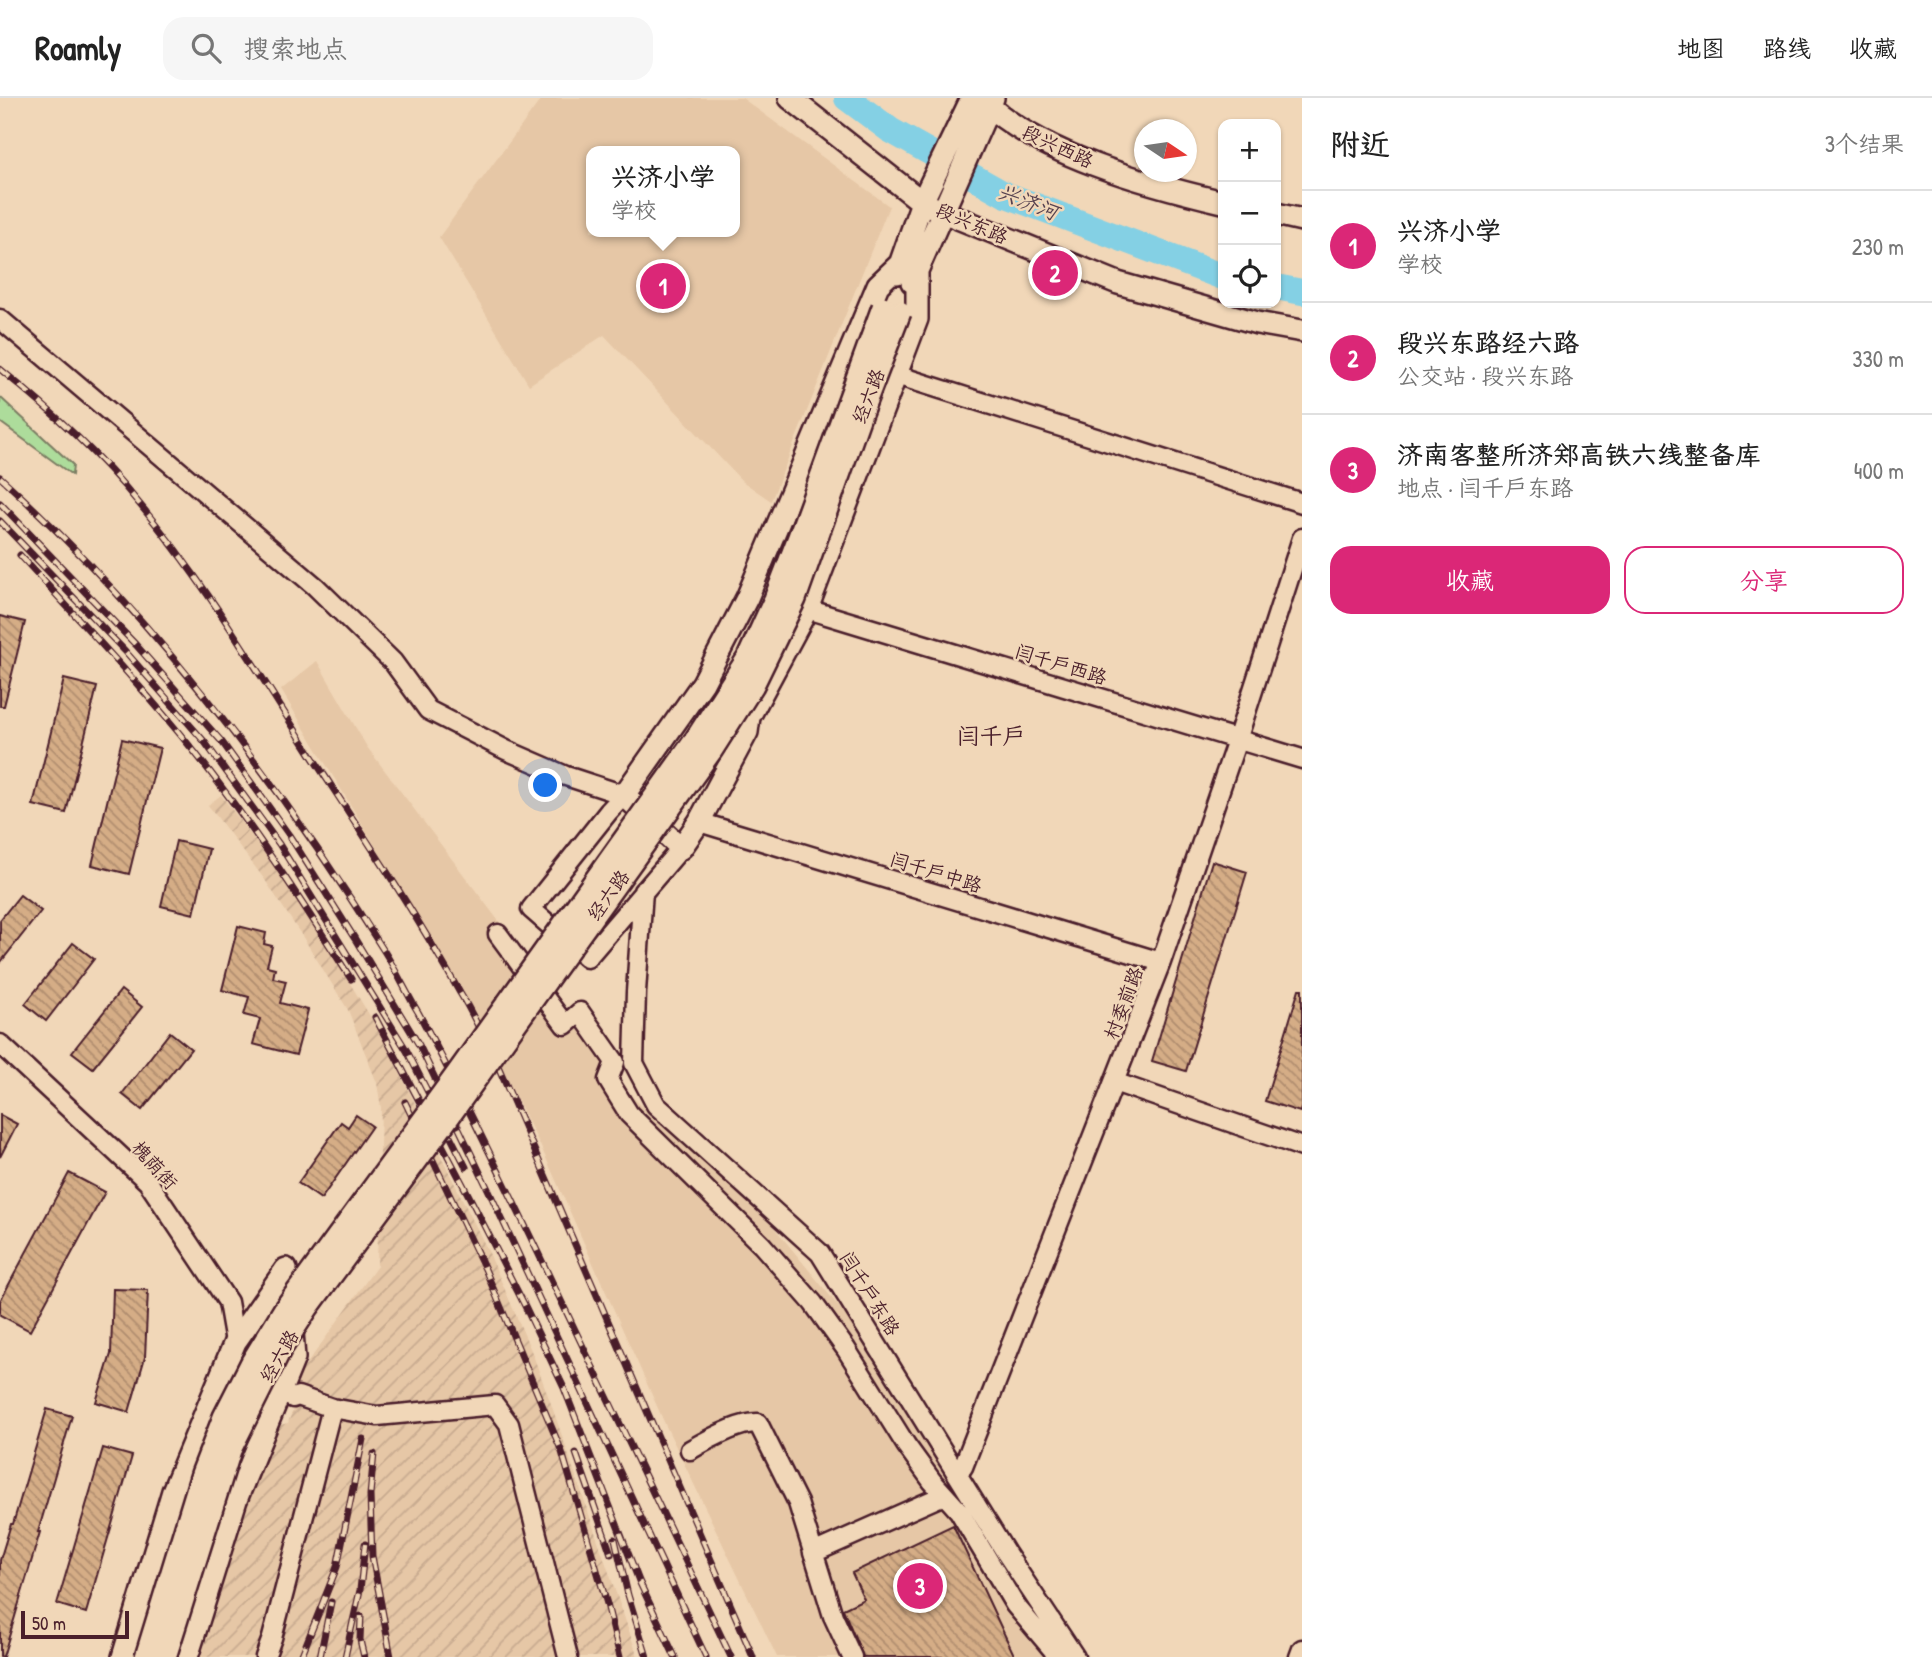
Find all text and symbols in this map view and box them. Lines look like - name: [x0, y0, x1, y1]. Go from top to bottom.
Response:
- search box: [163, 17, 653, 80]
- text: Roamly: [35, 26, 121, 70]
- icon: search: [187, 29, 225, 67]
- text: 搜索地点: [243, 31, 347, 66]
- text: 地图: [1677, 32, 1725, 64]
- text: 路线: [1763, 32, 1811, 64]
- text: 收藏: [1849, 32, 1897, 64]
- street label: 段兴西路: [1018, 118, 1098, 174]
- north arrow: [1134, 119, 1197, 182]
- map controls: [1218, 119, 1281, 308]
- button: +: [1218, 119, 1281, 182]
- text: 附近: [1330, 124, 1390, 164]
- text: 3个结果: [1825, 128, 1904, 159]
- popup: [586, 146, 740, 237]
- text: 兴济小学: [611, 159, 715, 194]
- water label: 兴济河: [994, 176, 1066, 228]
- button: −: [1218, 182, 1281, 245]
- text: 学校: [611, 194, 657, 225]
- street label: 段兴东路: [932, 196, 1012, 250]
- text: 兴济小学: [1397, 213, 1501, 248]
- text: 1: [1349, 231, 1357, 262]
- text: 230 m: [1852, 231, 1904, 262]
- button: locate: [1218, 245, 1281, 308]
- pin: 2: [1032, 247, 1078, 299]
- text: 学校: [1397, 248, 1443, 279]
- pin: 1: [640, 260, 686, 312]
- text: 段兴东路经六路: [1397, 325, 1579, 360]
- text: 2: [1348, 343, 1358, 374]
- text: 330 m: [1852, 343, 1904, 374]
- text: 公交站 · 段兴东路: [1397, 360, 1573, 391]
- street label: 经六路: [846, 365, 890, 427]
- text: 济南客整所济郑高铁六线整备库: [1397, 437, 1761, 472]
- text: 3: [1348, 455, 1358, 486]
- text: 400 m: [1854, 455, 1904, 486]
- text: 地点 · 闫千户东路: [1397, 472, 1573, 503]
- button: 收藏: [1330, 546, 1610, 614]
- button: 分享: [1624, 546, 1904, 614]
- street label: 闫千户西路: [1012, 638, 1110, 690]
- district label: 闫千户: [957, 720, 1026, 751]
- your location: [528, 768, 562, 802]
- street label: 闫千户中路: [887, 846, 985, 898]
- street label: 经六路: [581, 864, 635, 926]
- street label: 村委前路: [1097, 963, 1149, 1043]
- street label: 槐荫街: [126, 1135, 184, 1195]
- street label: 闫千户东路: [834, 1246, 906, 1340]
- street label: 经六路: [253, 1325, 305, 1387]
- pin: 3: [897, 1560, 943, 1612]
- scale bar: [21, 1608, 130, 1640]
- text: 50 m: [32, 1610, 66, 1636]

